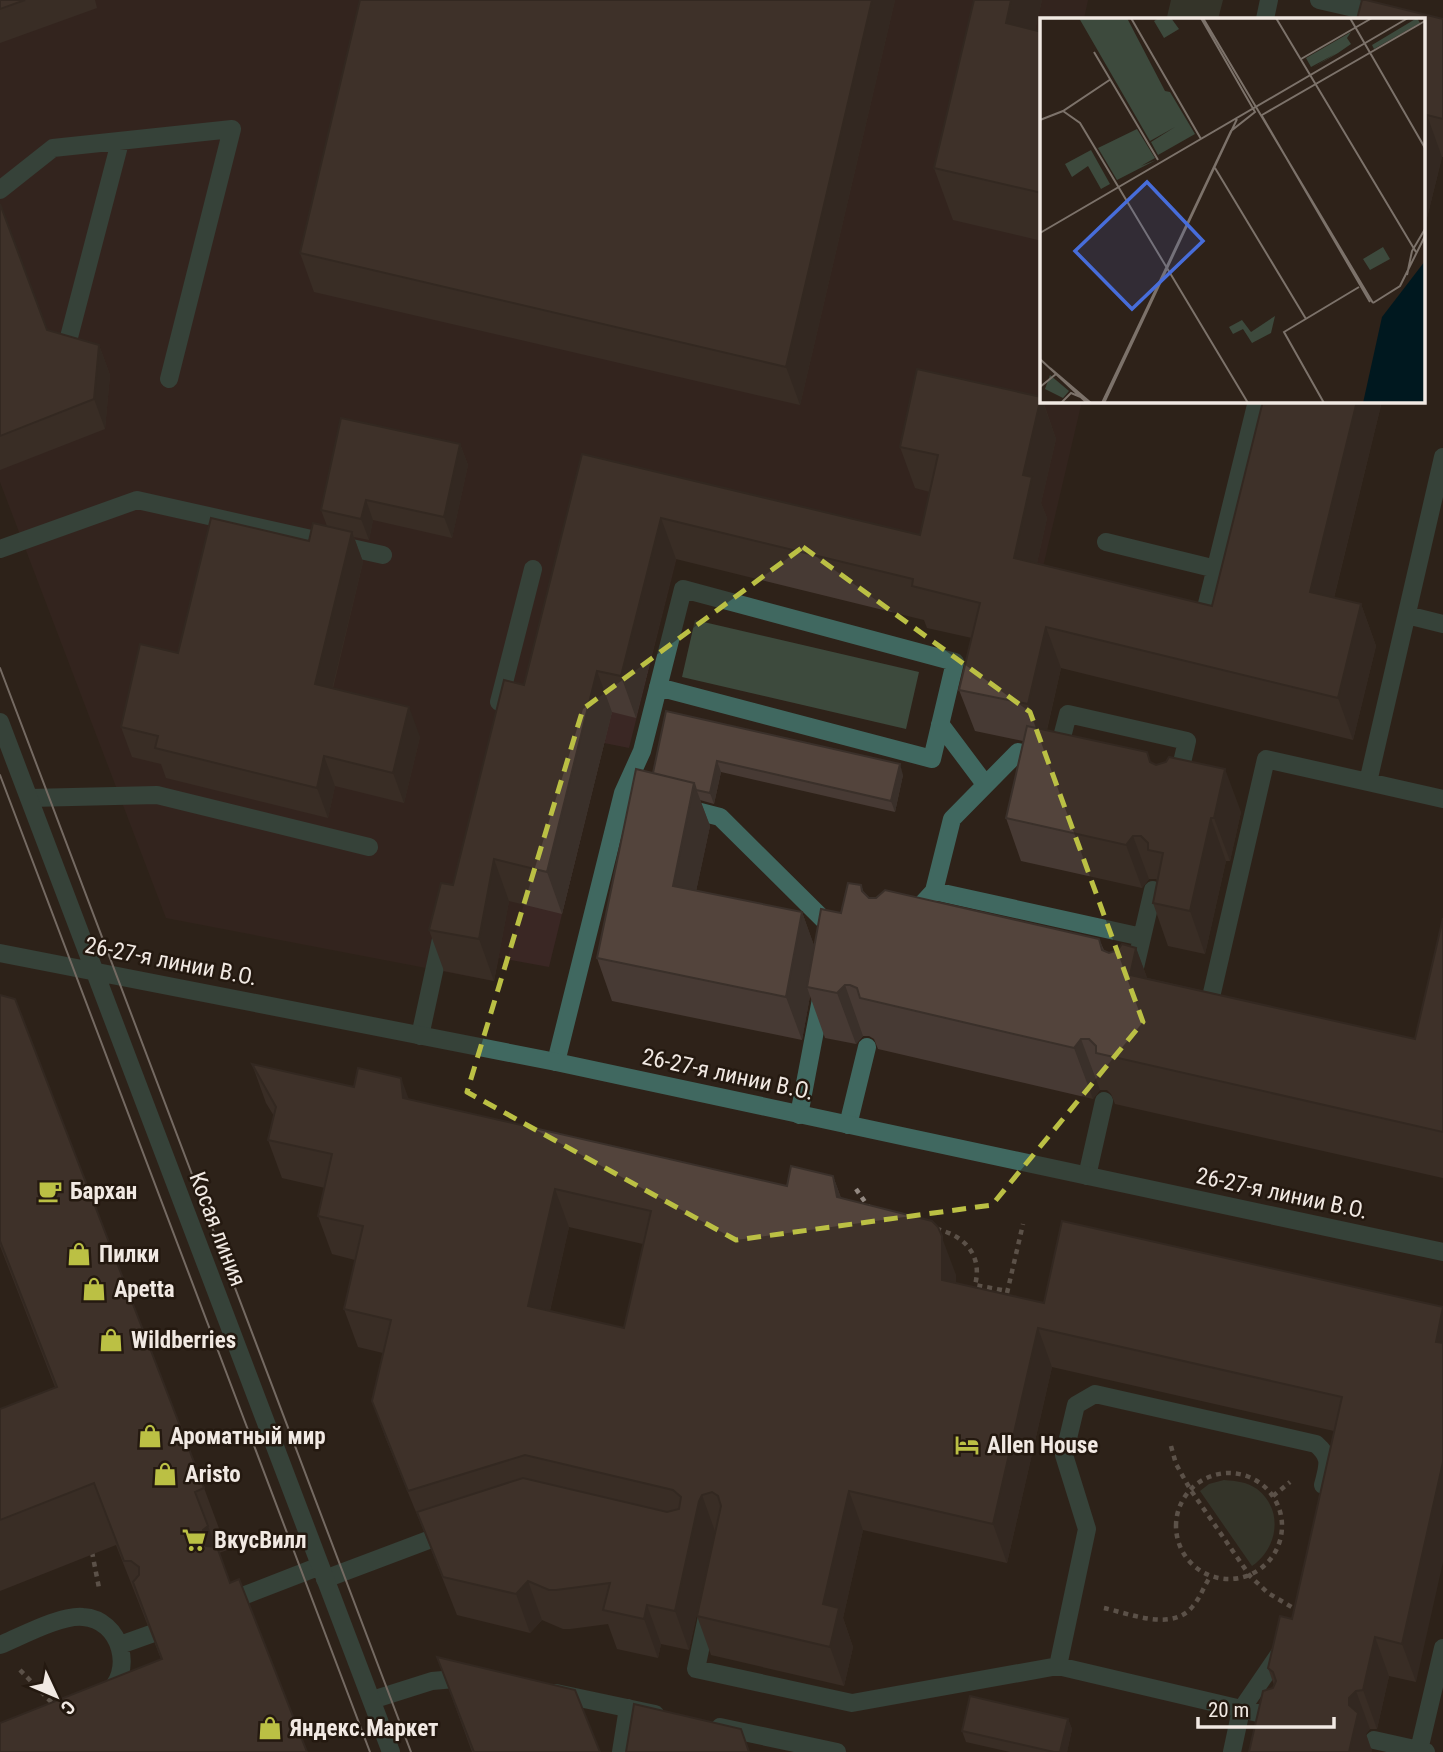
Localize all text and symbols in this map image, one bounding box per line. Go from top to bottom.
inset map [1040,18,1426,402]
street label: 26-27-я линии В.О. [83,932,259,991]
street label: 26-27-я линии В.О. [640,1043,816,1106]
street label: 26-27-я линии В.О. [1194,1162,1370,1225]
street label: Косая линия [183,1168,252,1290]
cafe icon: Бархан [36,1177,64,1205]
place label: Бархан [70,1178,137,1205]
shop icon: Пилки [65,1240,93,1268]
place label: Пилки [99,1241,159,1268]
shop icon: Apetta [80,1275,108,1303]
place label: Apetta [114,1276,175,1303]
shop icon: Wildberries [97,1326,125,1354]
place label: Wildberries [131,1327,236,1354]
shop icon: Ароматный мир [136,1422,164,1450]
place label: Ароматный мир [170,1423,326,1450]
hotel icon: Allen House [953,1431,981,1459]
place label: Allen House [987,1432,1098,1459]
shop icon: Aristo [151,1460,179,1488]
place label: Aristo [185,1461,241,1488]
supermarket icon: ВкусВилл [180,1526,208,1554]
place label: ВкусВилл [214,1527,307,1554]
north arrow [21,1661,91,1731]
scale bar [1198,1686,1334,1730]
text: С [56,1696,80,1719]
text: 20 m [1208,1698,1249,1722]
shop icon: Яндекс.Маркет [256,1714,284,1742]
place label: Яндекс.Маркет [289,1715,439,1742]

